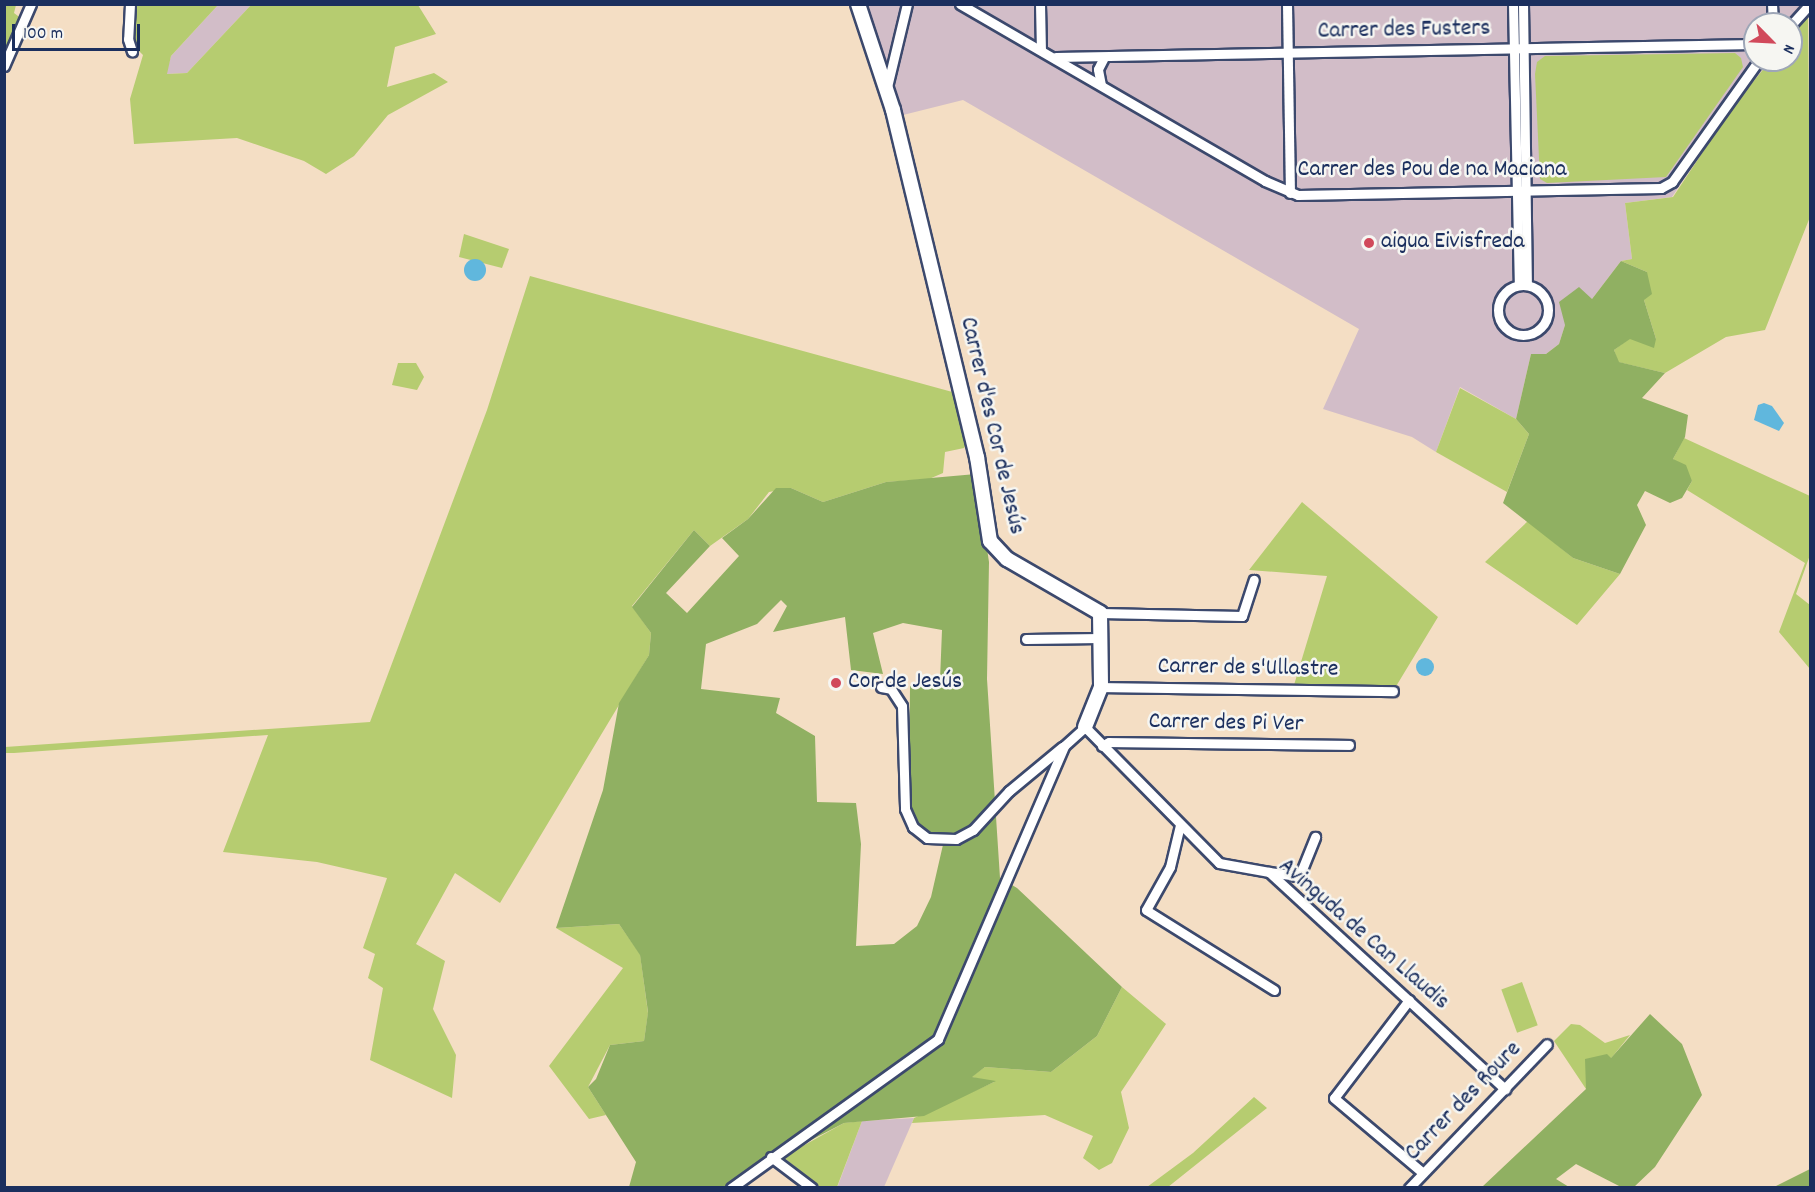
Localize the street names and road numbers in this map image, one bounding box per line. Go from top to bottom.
street label: Carrer des Fusters [1317,15,1491,47]
street label: Carrer des Pou de na Maciana [1298,157,1566,185]
street label: Carrer d'es Cor de Jesús [952,315,1030,537]
street label: Carrer de s'Ullastre [1157,653,1339,685]
street label: Carrer des Pi Ver [1148,708,1304,740]
street label: Avinguda de Can Llaudis [1272,853,1454,1017]
street label: Carrer des Roure [1400,1036,1528,1168]

